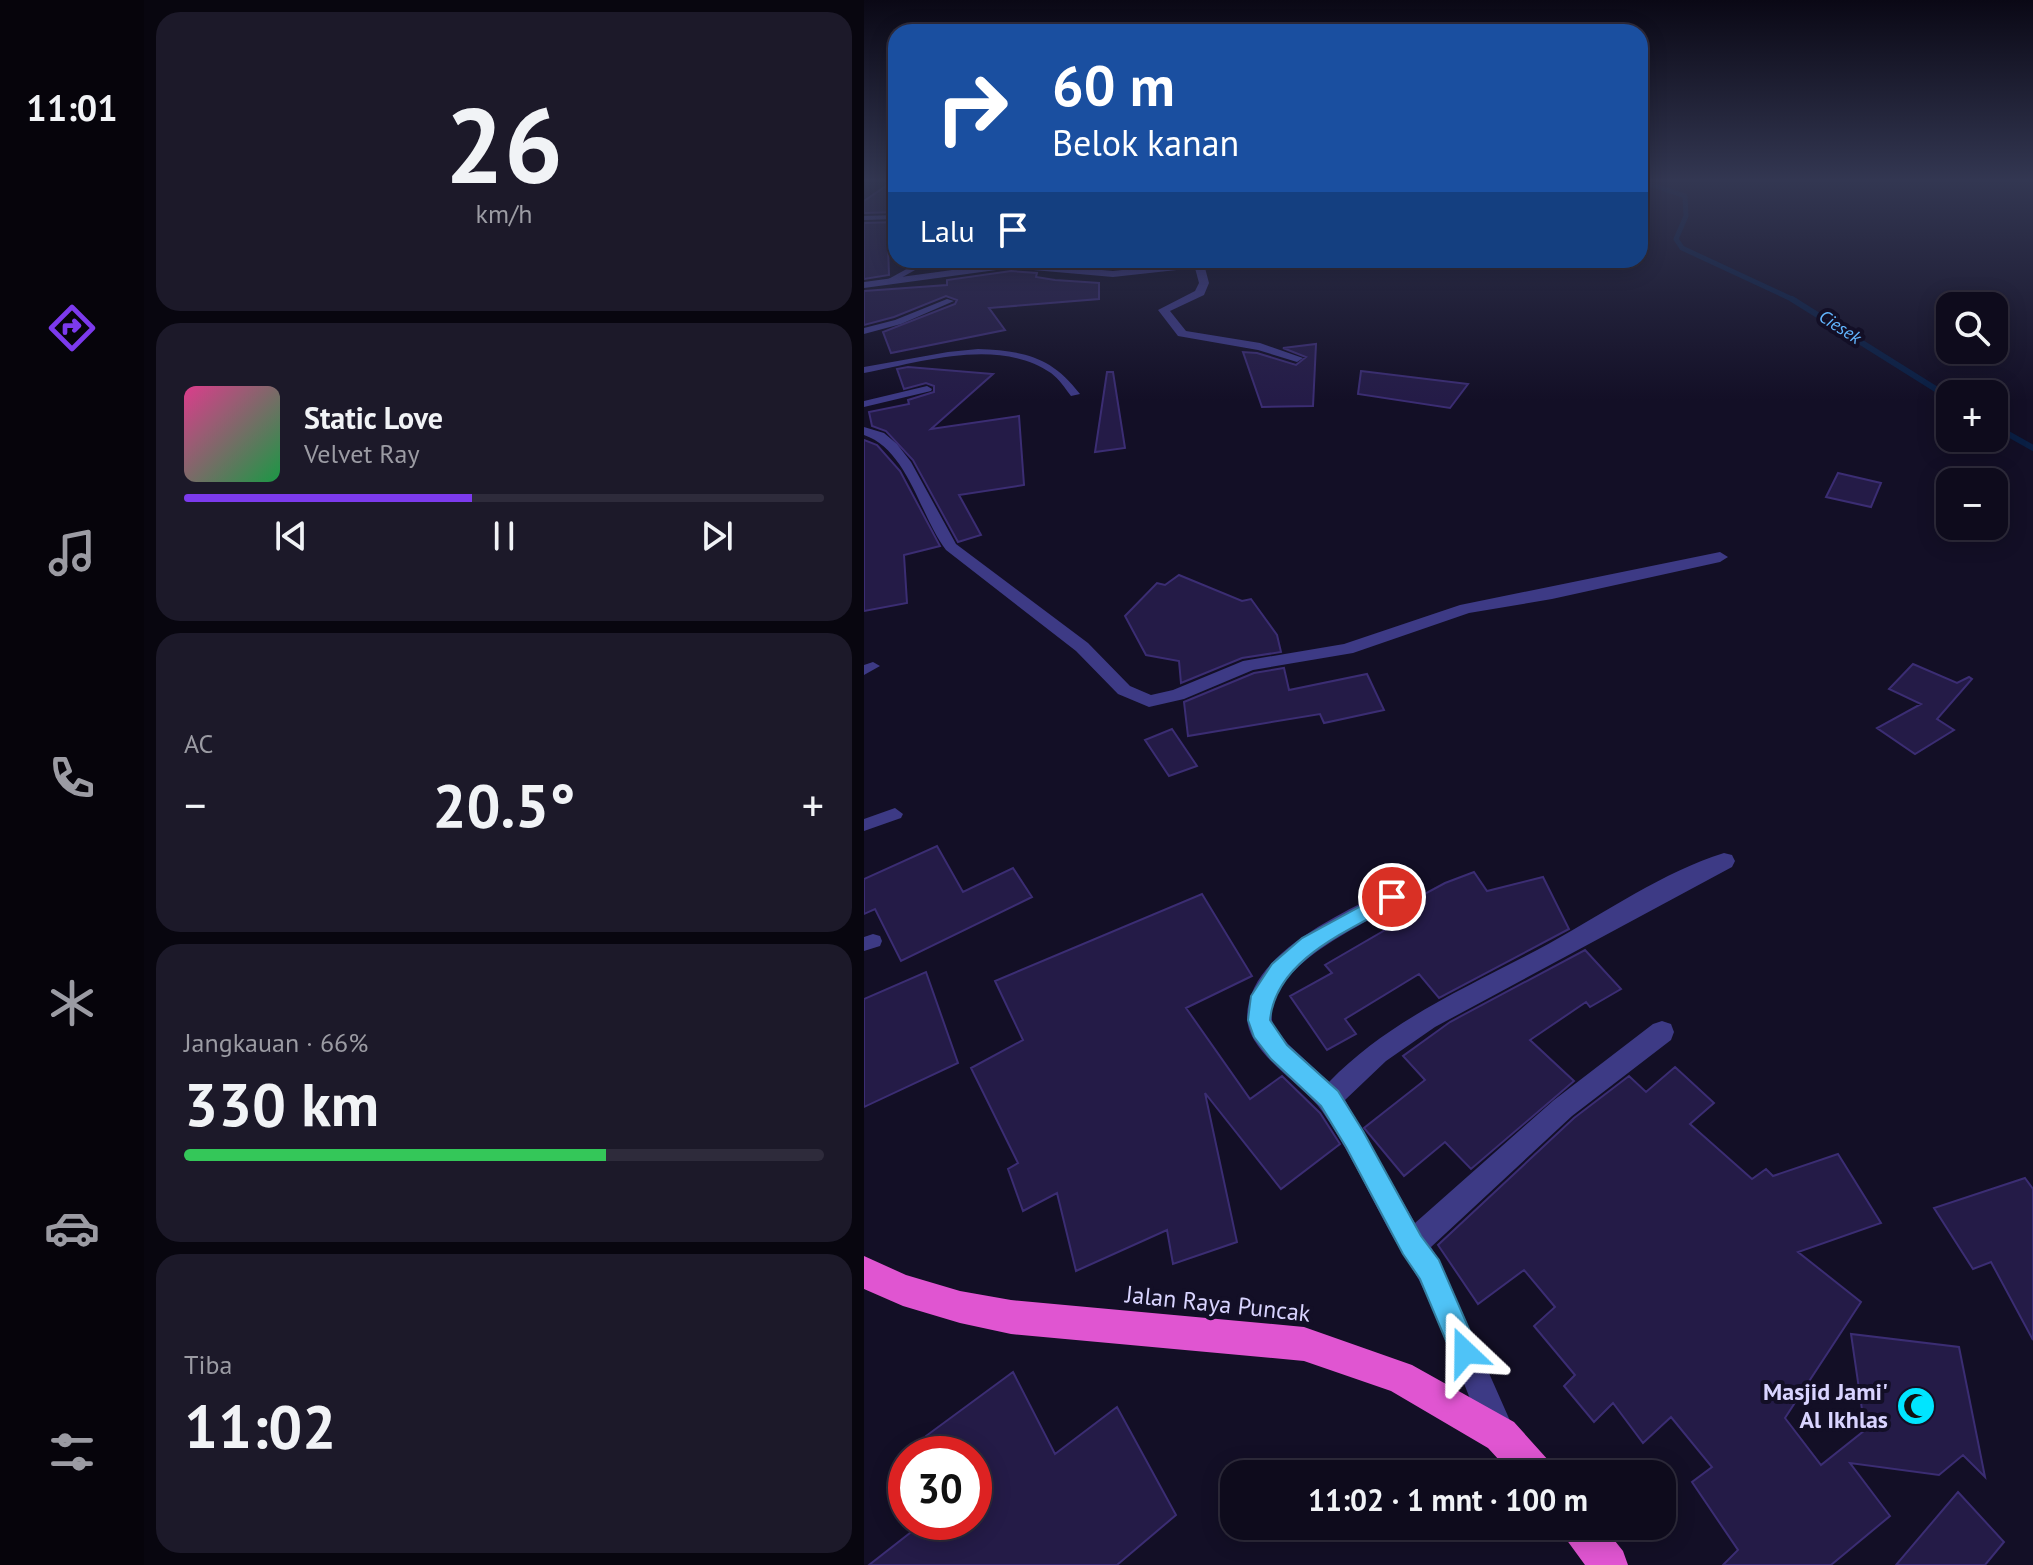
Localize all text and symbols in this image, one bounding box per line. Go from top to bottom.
text: 60 m [1052,49,1175,121]
icon: right [920,56,1024,160]
text: 26 [445,77,563,212]
text: 11:01 [26,84,118,131]
text: Belok kanan [1052,119,1239,166]
text: km/h [476,197,533,230]
icon: arrive [991,208,1035,252]
text: Lalu [920,211,975,250]
map controls [1936,292,2008,540]
button: search [1936,292,2008,364]
icon: directions [44,300,100,356]
water label: Ciesek [1815,304,1867,349]
button: + [1936,380,2008,452]
text: Static Love [304,398,443,437]
text: Velvet Ray [304,437,420,470]
button: − [1936,468,2008,540]
icon: previous [269,514,313,558]
icon: pause [482,514,526,558]
icon: next [695,514,739,558]
icon: music [44,525,100,581]
text: AC [184,727,213,760]
icon: phone [44,750,100,806]
text: 20.5° [432,766,576,844]
text: − [184,776,206,833]
text: + [802,776,824,833]
pin [1358,863,1426,931]
icon: arrive [1370,875,1414,919]
icon: climate [44,975,100,1031]
text: Jangkauan · 66% [184,1026,368,1059]
text: 330 km [184,1065,379,1143]
icon: car [44,1200,100,1256]
street label: Jalan Raya Puncak [1123,1278,1312,1329]
position arrow [1423,1310,1507,1394]
text: Tiba [184,1348,232,1381]
place label: Masjid Jami' Al Ikhlas [1763,1376,1888,1435]
mosque icon: Masjid Jami' Al Ikhlas [1895,1385,1937,1427]
text: 11:02 [184,1387,336,1465]
icon: filters [44,1424,100,1480]
speed limit sign: 30 [888,1436,992,1540]
text: 11:02 · 1 mnt · 100 m [1308,1480,1588,1519]

